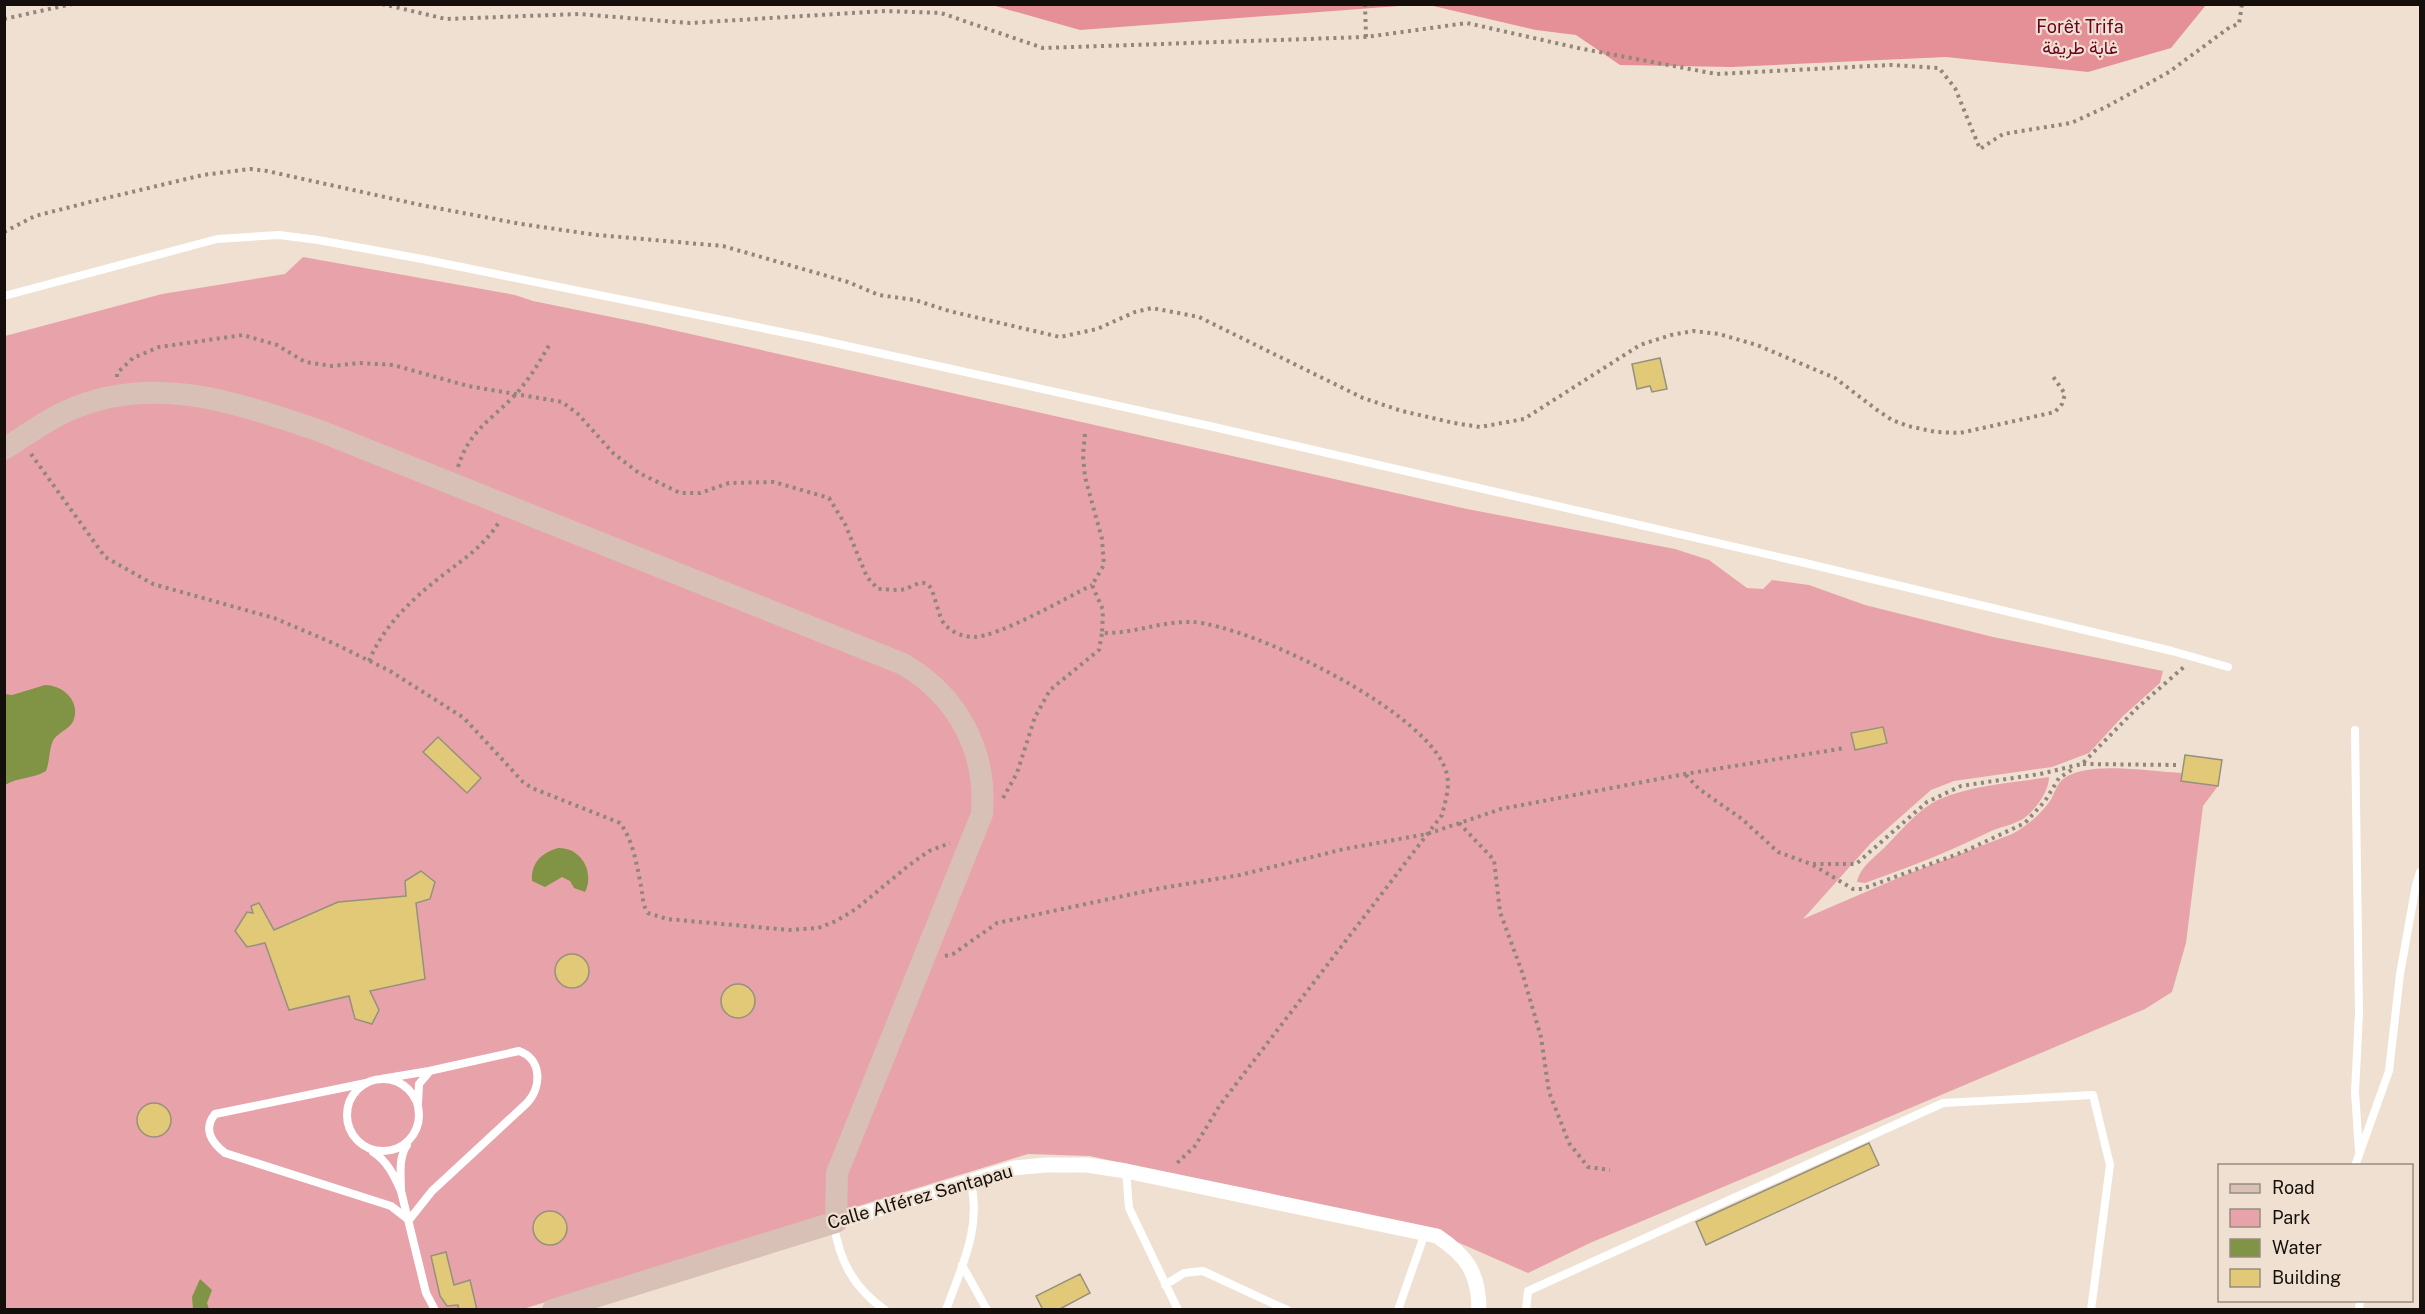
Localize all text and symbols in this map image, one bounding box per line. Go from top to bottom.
park label: Forêt Trifa غابة طريفة [2036,16,2124,59]
street label: Calle Alférez Santapau [825,1160,1015,1233]
legend [2218,1164,2413,1302]
text: Road [2272,1177,2315,1198]
text: Park [2272,1207,2310,1228]
text: Water [2272,1237,2322,1258]
text: Building [2272,1267,2341,1288]

